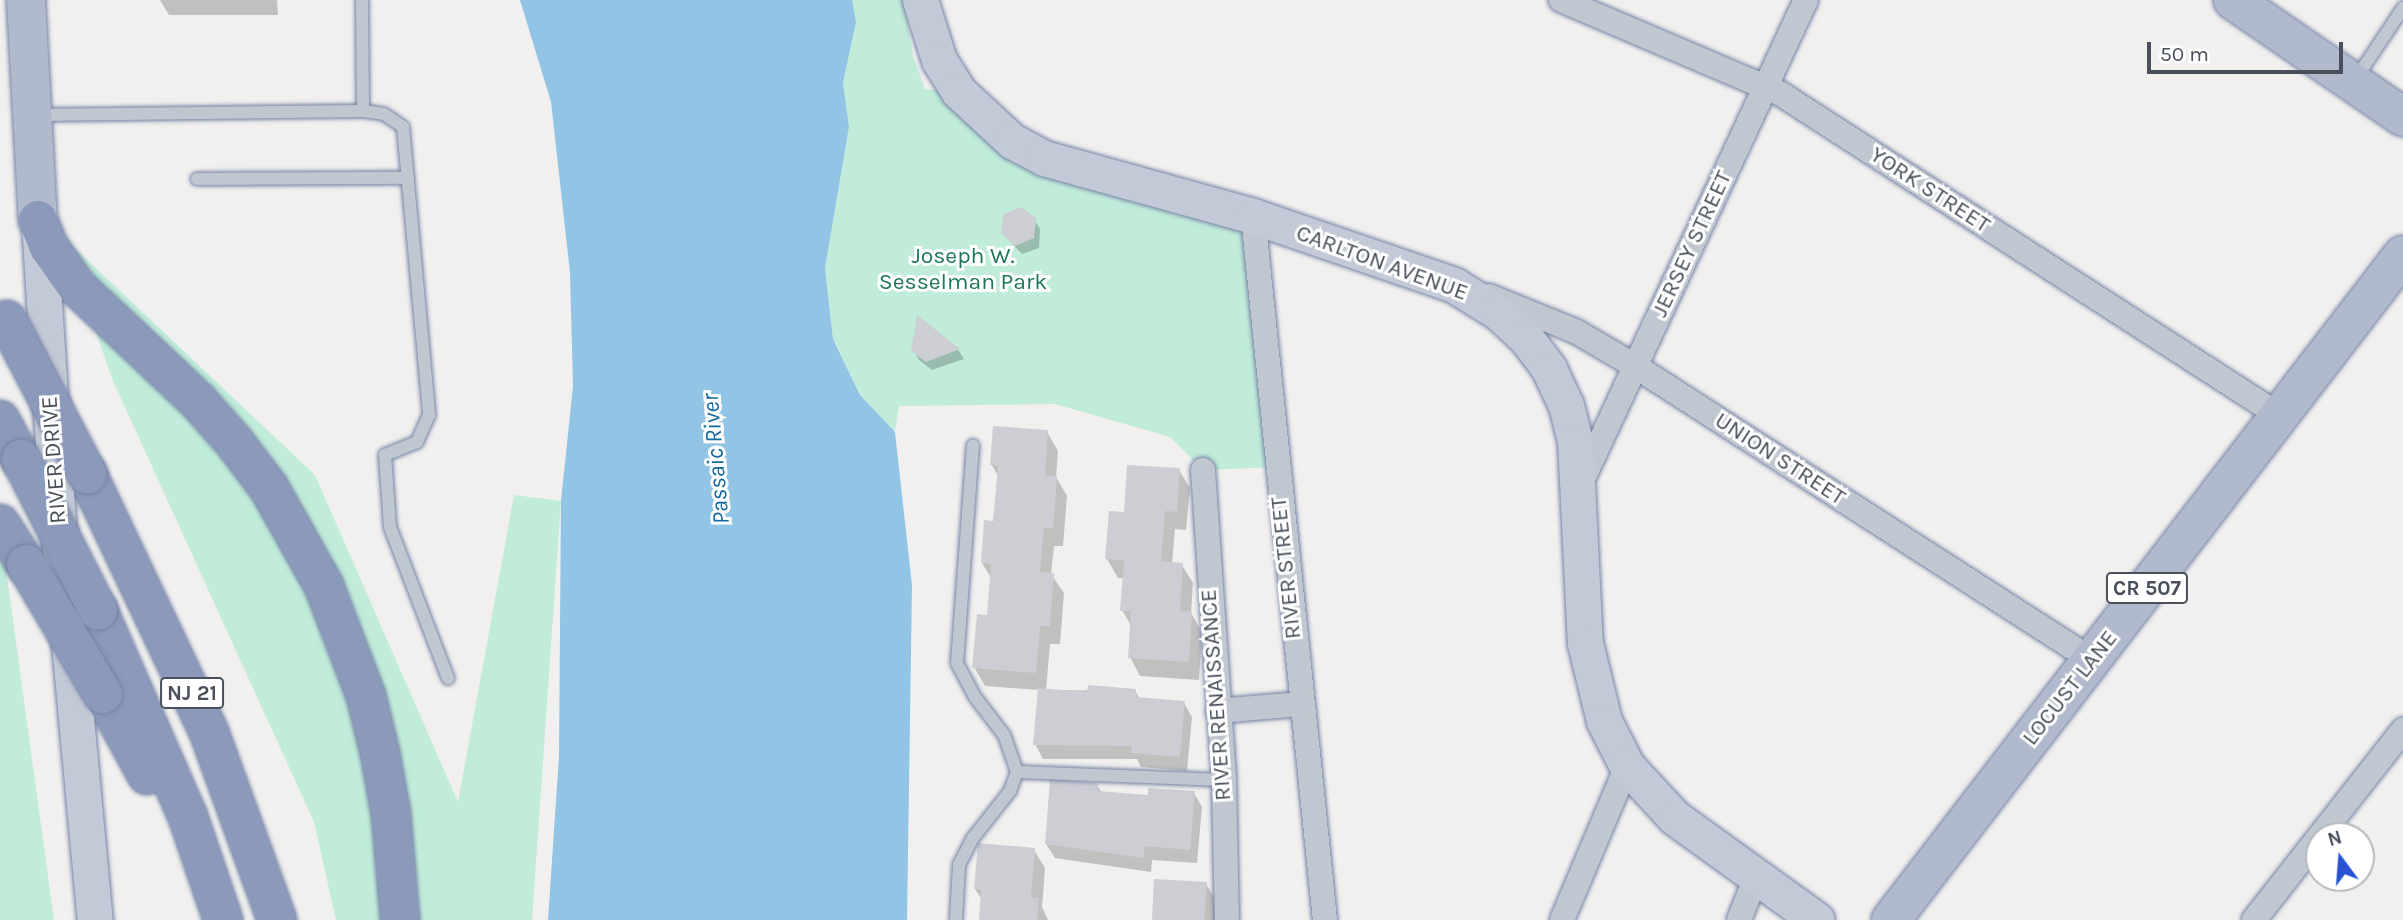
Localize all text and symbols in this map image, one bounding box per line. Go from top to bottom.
scale bar [2151,28,2347,72]
text: 50 m [2160,42,2209,66]
street label: YORK STREET [1865,141,1995,239]
street label: JERSEY STREET [1646,167,1738,321]
street label: CARLTON AVENUE [1292,219,1472,307]
park label: Joseph W. Sesselman Park [879,242,1047,296]
water label: Passaic River [696,392,736,526]
street label: RIVER DRIVE [36,395,72,525]
street label: UNION STREET [1710,407,1850,511]
street label: RIVER STREET [1265,496,1307,640]
road number: CR 507 [2105,570,2189,606]
street label: RIVER RENAISSANCE [1195,588,1237,802]
street label: LOCUST LANE [2017,625,2123,751]
road number: NJ 21 [159,676,225,710]
north arrow [2305,822,2375,892]
text: N [2325,826,2344,851]

